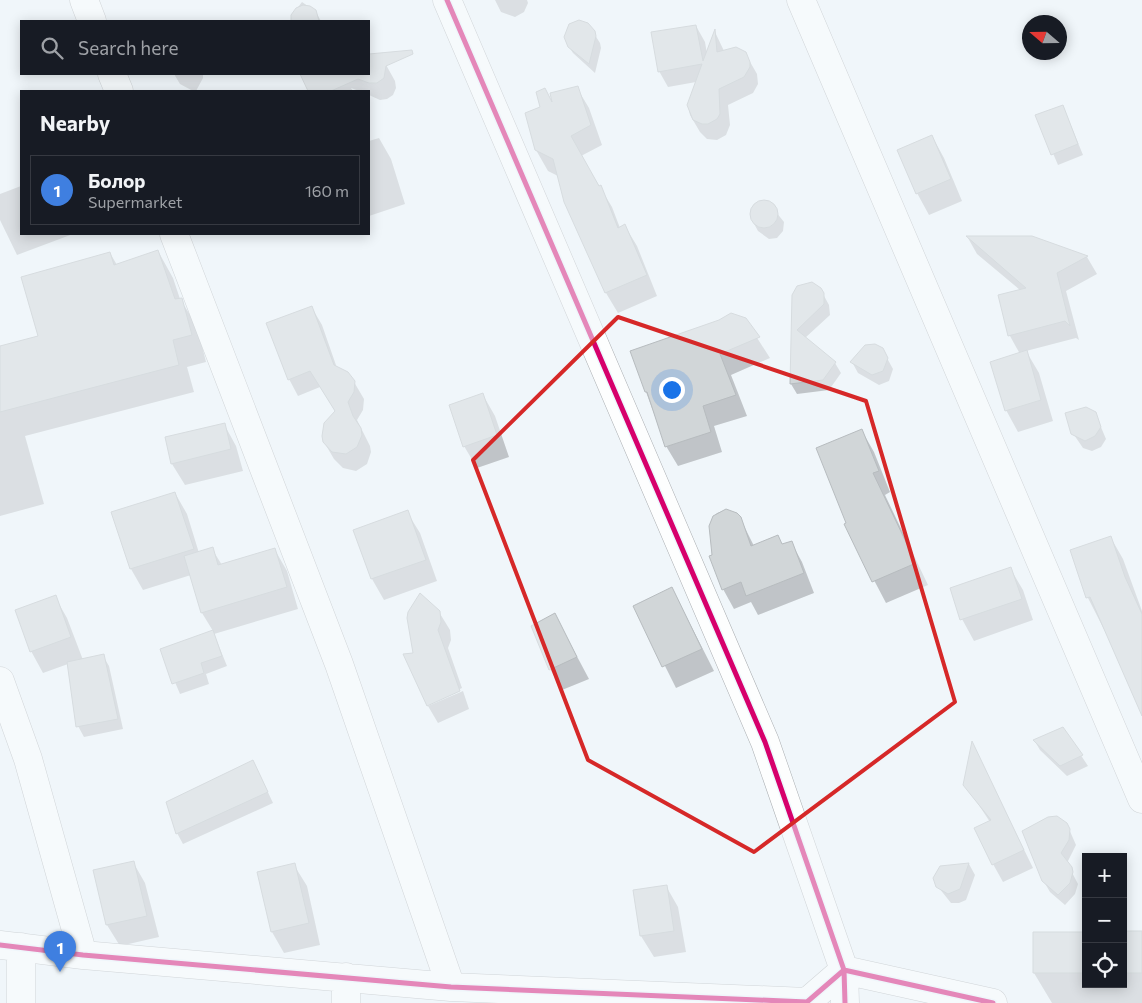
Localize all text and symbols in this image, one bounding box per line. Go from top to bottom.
north arrow [1022,15,1067,60]
search box [20,20,370,75]
icon: search [38,34,66,62]
text: Search here [78,36,178,59]
text: Nearby [40,110,110,135]
text: Болор [88,169,145,192]
text: 1 [53,181,61,200]
text: 160 m [305,181,349,200]
text: Supermarket [88,192,183,211]
your location [659,377,685,403]
map controls [1082,853,1127,988]
button: + [1082,853,1127,898]
button: − [1082,898,1127,943]
pin: 1 [44,931,76,972]
button: locate [1082,943,1127,988]

